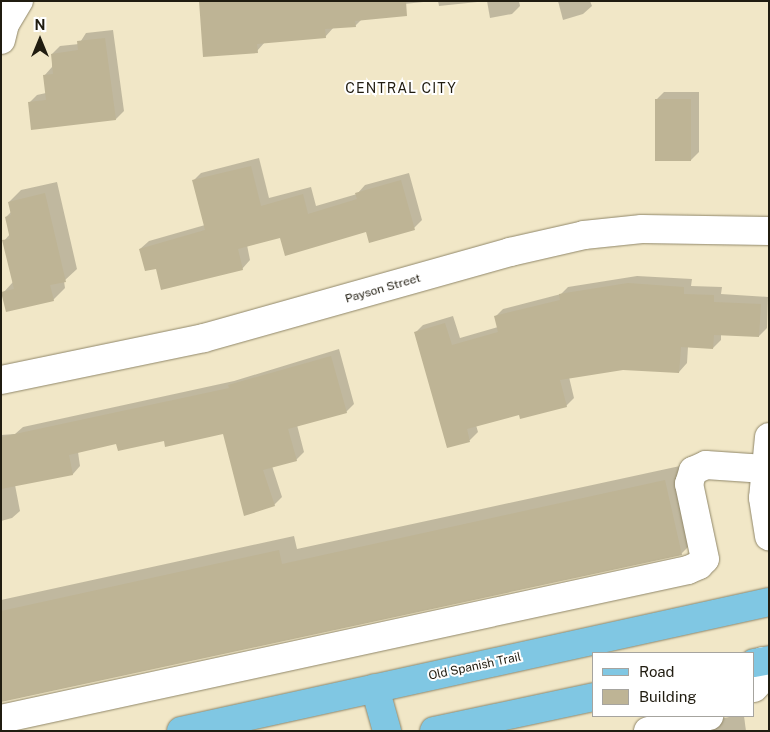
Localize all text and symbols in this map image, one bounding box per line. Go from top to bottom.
north arrow [15,15,65,65]
text: N [35,17,45,33]
district label: CENTRAL CITY [344,80,458,96]
street label: Payson Street [344,271,422,307]
street label: Old Spanish Trail [427,650,523,684]
legend [592,652,755,717]
text: Road [639,663,675,680]
text: Building [639,688,697,705]

